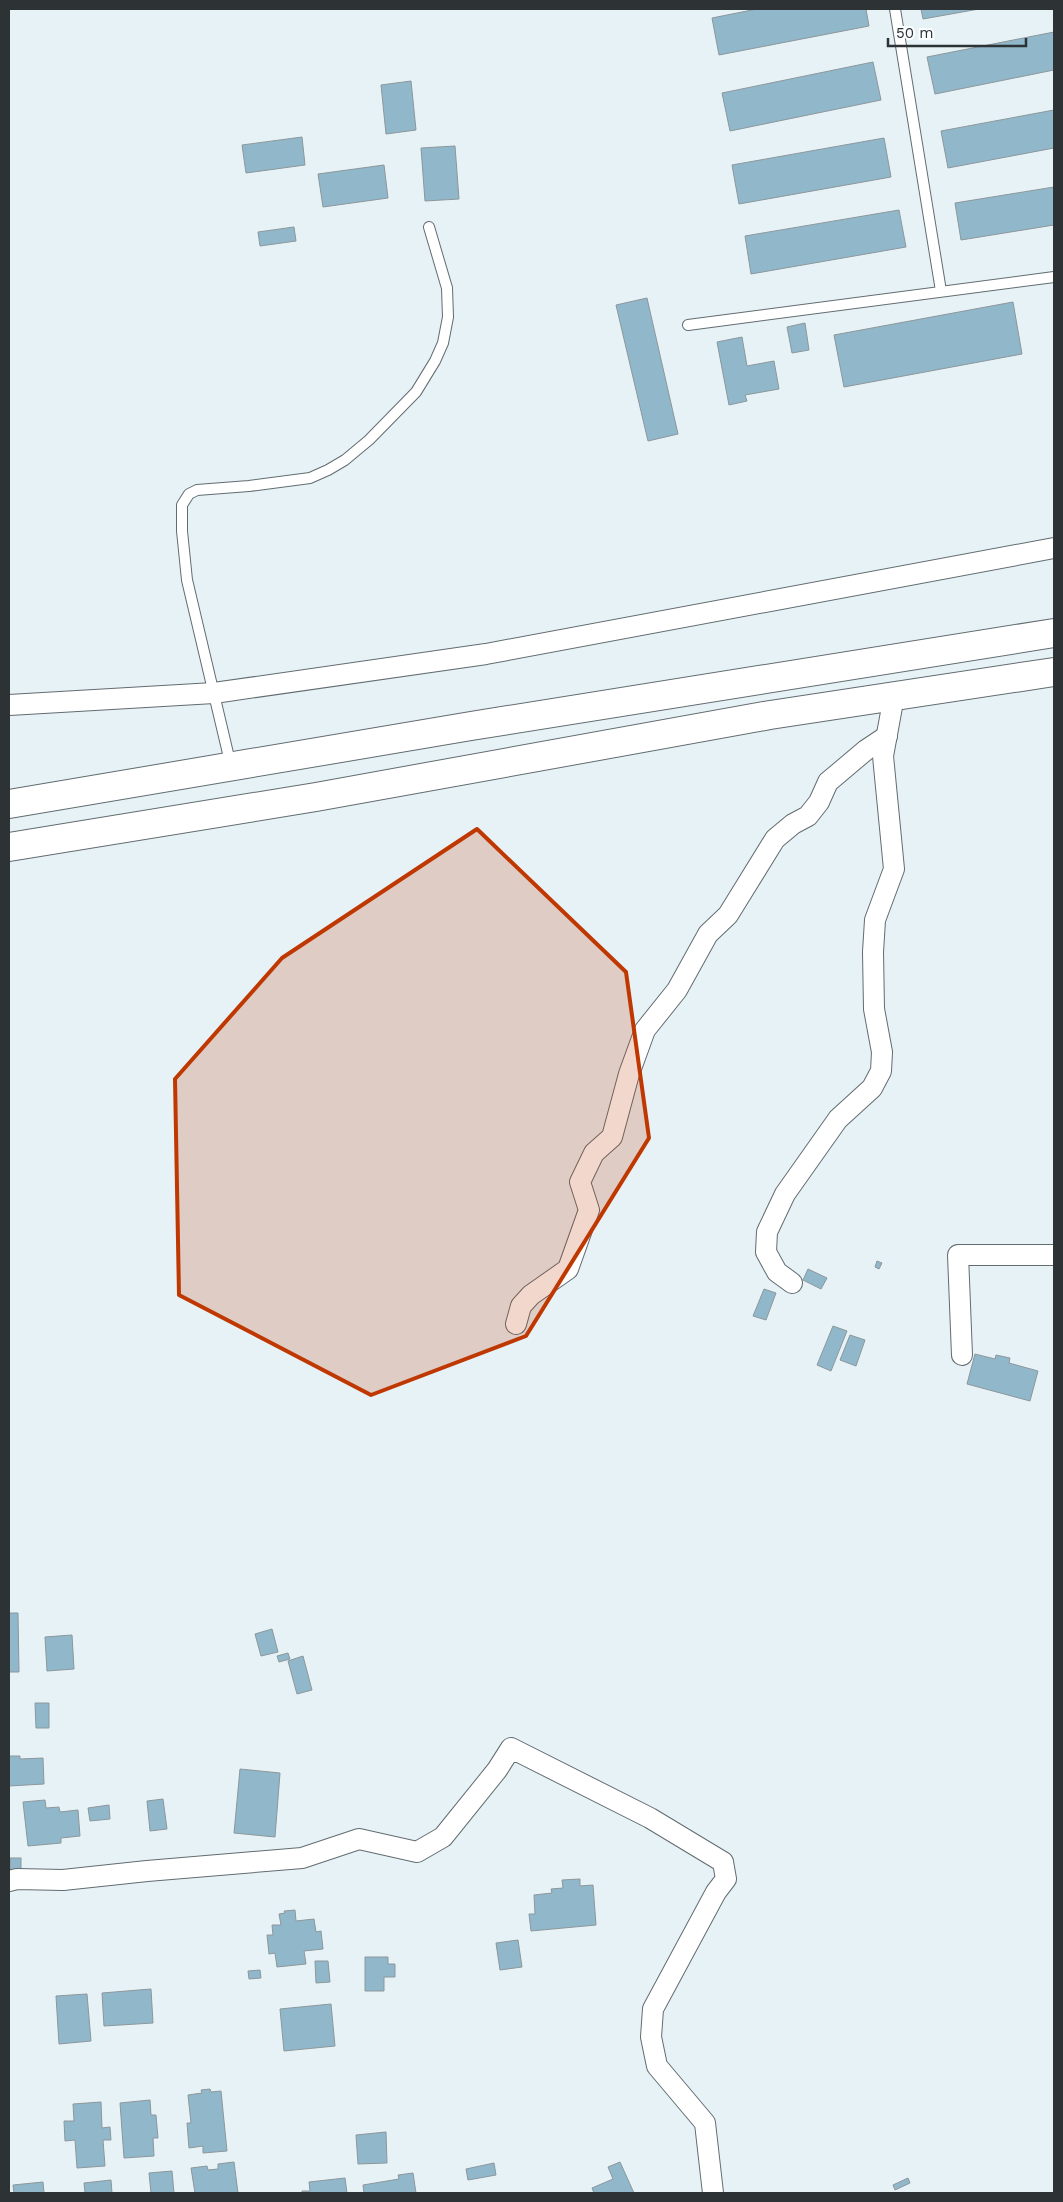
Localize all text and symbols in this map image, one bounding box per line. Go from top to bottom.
scale bar [888,15,1026,47]
text: 50 m [896,24,933,42]

